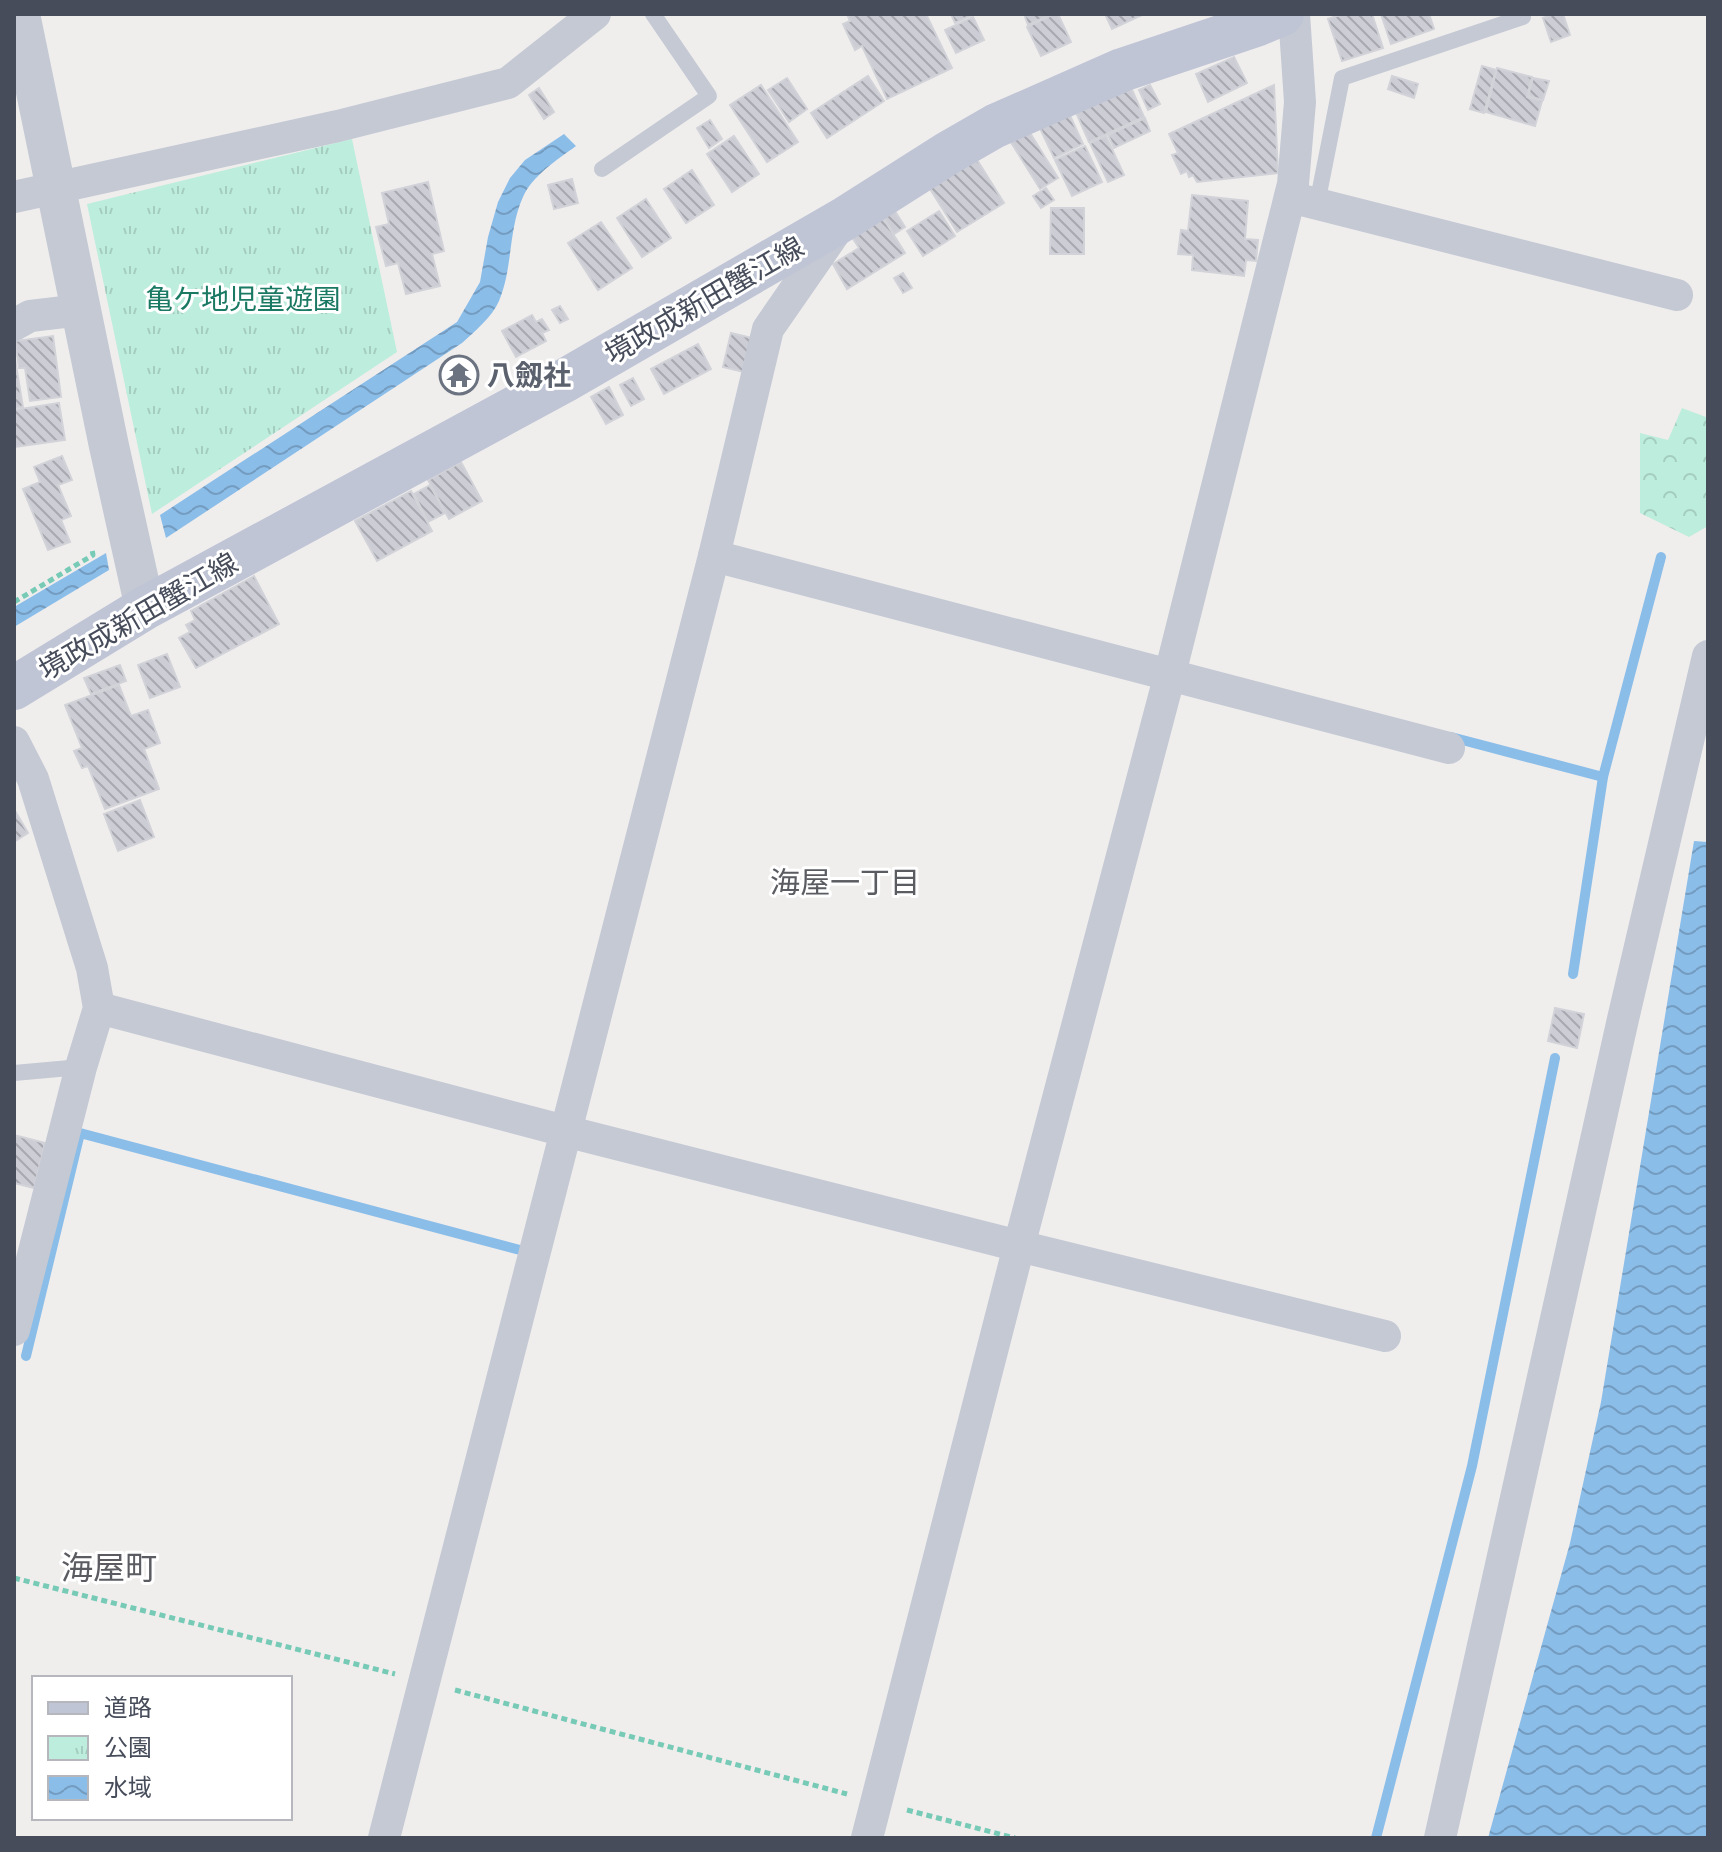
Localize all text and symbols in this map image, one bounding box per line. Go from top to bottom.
street label: 境政成新田蟹江線 [599,231,812,374]
park label: 亀ケ地児童遊園 [145,284,341,320]
temple icon: 八劔社 [438,354,480,396]
place label: 八劔社 [487,360,571,396]
street label: 境政成新田蟹江線 [33,547,246,690]
district label: 海屋一丁目 [770,867,920,904]
district label: 海屋町 [61,1551,157,1591]
legend [32,1676,292,1820]
text: 道路 [104,1695,152,1725]
text: 公園 [104,1735,152,1765]
text: 水域 [104,1775,152,1805]

